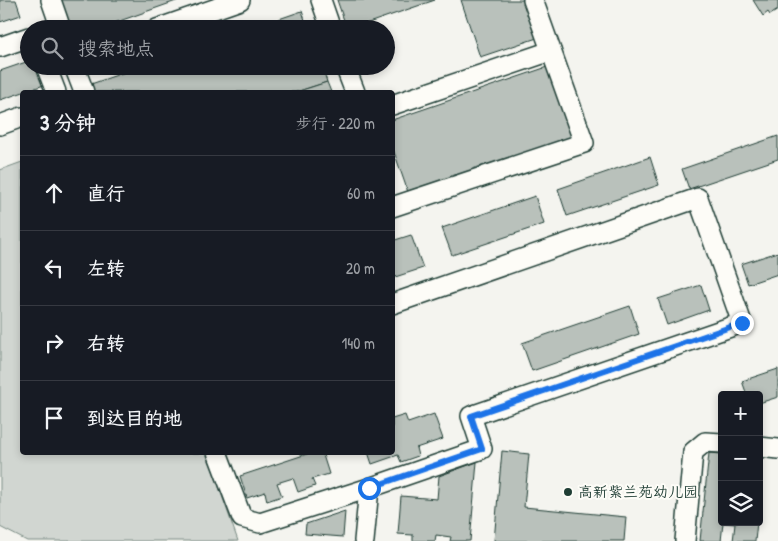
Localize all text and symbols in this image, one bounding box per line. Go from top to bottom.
search box [20,20,395,75]
icon: search [38,34,66,62]
text: 搜索地点 [78,35,154,61]
text: 3 分钟 [40,108,96,137]
text: 步行 · 220 m [296,112,375,134]
icon: ahead [40,179,68,207]
text: 直行 [87,180,125,206]
text: 60 m [347,182,375,204]
icon: left [40,254,68,282]
text: 左转 [87,255,125,281]
text: 20 m [346,257,375,279]
route end [731,312,754,335]
icon: right [40,329,68,357]
text: 右转 [87,330,125,356]
text: 140 m [341,332,375,354]
map controls [718,391,763,526]
button: + [718,391,763,436]
icon: arrive [40,404,68,432]
text: 到达目的地 [87,405,182,431]
button: − [718,436,763,481]
route start [358,477,381,500]
place label: 高新紫兰苑幼儿园 [578,481,698,502]
button: layers [718,481,763,526]
marker: 高新紫兰苑幼儿园 [562,486,574,498]

